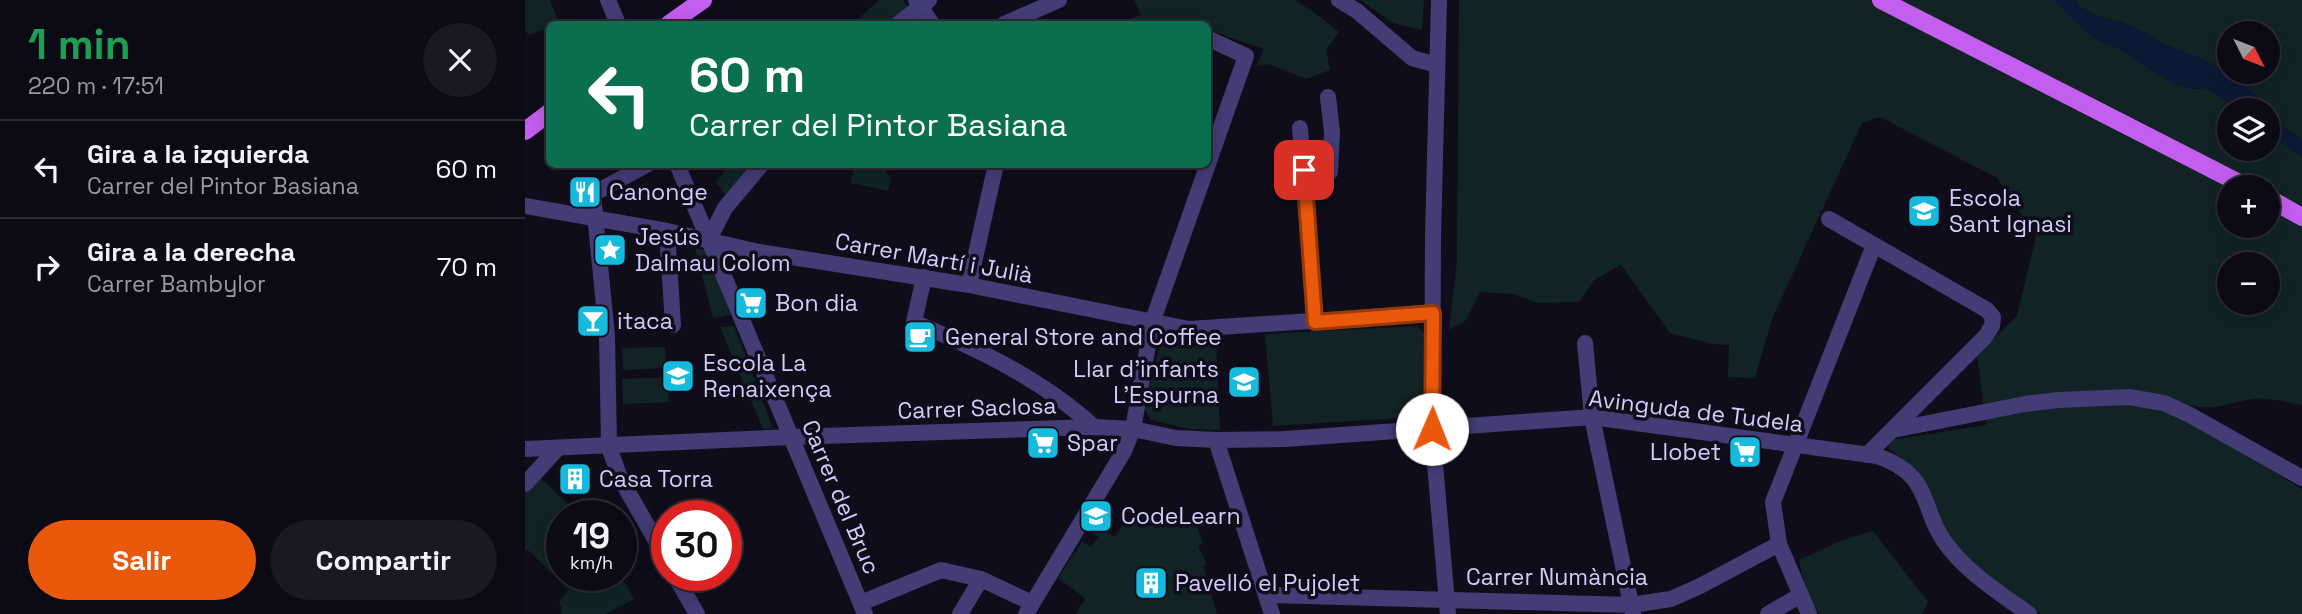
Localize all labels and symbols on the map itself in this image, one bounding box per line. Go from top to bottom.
north arrow [2217,21,2280,84]
pin [1274,140,1334,200]
restaurant icon: Canonge [566,173,604,211]
place label: Canonge [609,177,708,207]
place label: Escola Sant Ignasi [1949,183,2072,239]
school or university icon: Escola Sant Ignasi [1905,192,1943,230]
place label: Jesús Dalmau Colom [635,222,790,278]
street label: Carrer Martí i Julià [833,226,1035,290]
place icon: Jesús Dalmau Colom [591,231,629,269]
supermarket icon: Bon dia [732,284,770,322]
place label: Bon dia [775,288,858,318]
bar icon: itaca [574,302,612,340]
place label: itaca [617,306,673,336]
cafe icon: General Store and Coffee [901,318,939,356]
place label: General Store and Coffee [945,322,1222,352]
place label: Escola La Renaixença [703,348,832,404]
place label: Llar d'infants L'Espurna [1073,354,1219,410]
school or university icon: Escola La Renaixença [659,357,697,395]
school or university icon: Llar d'infants L'Espurna [1225,363,1263,401]
street label: Avinguda de Tudela [1587,383,1805,439]
street label: Carrer Saclosa [897,390,1057,426]
position arrow [1395,392,1469,466]
street label: Carrer del Bruc [795,415,887,579]
supermarket icon: Spar [1024,424,1062,462]
place label: Spar [1067,428,1118,458]
supermarket icon: Llobet [1726,433,1764,471]
place label: Llobet [1650,437,1721,467]
building icon: Casa Torra [556,460,594,498]
place label: Casa Torra [599,464,713,494]
school or university icon: CodeLearn [1077,497,1115,535]
speed limit sign: 30 [651,500,742,591]
place label: CodeLearn [1121,501,1241,531]
street label: Carrer Numància [1466,562,1648,592]
building icon: Pavelló el Pujolet [1132,564,1170,602]
place label: Pavelló el Pujolet [1175,568,1360,598]

